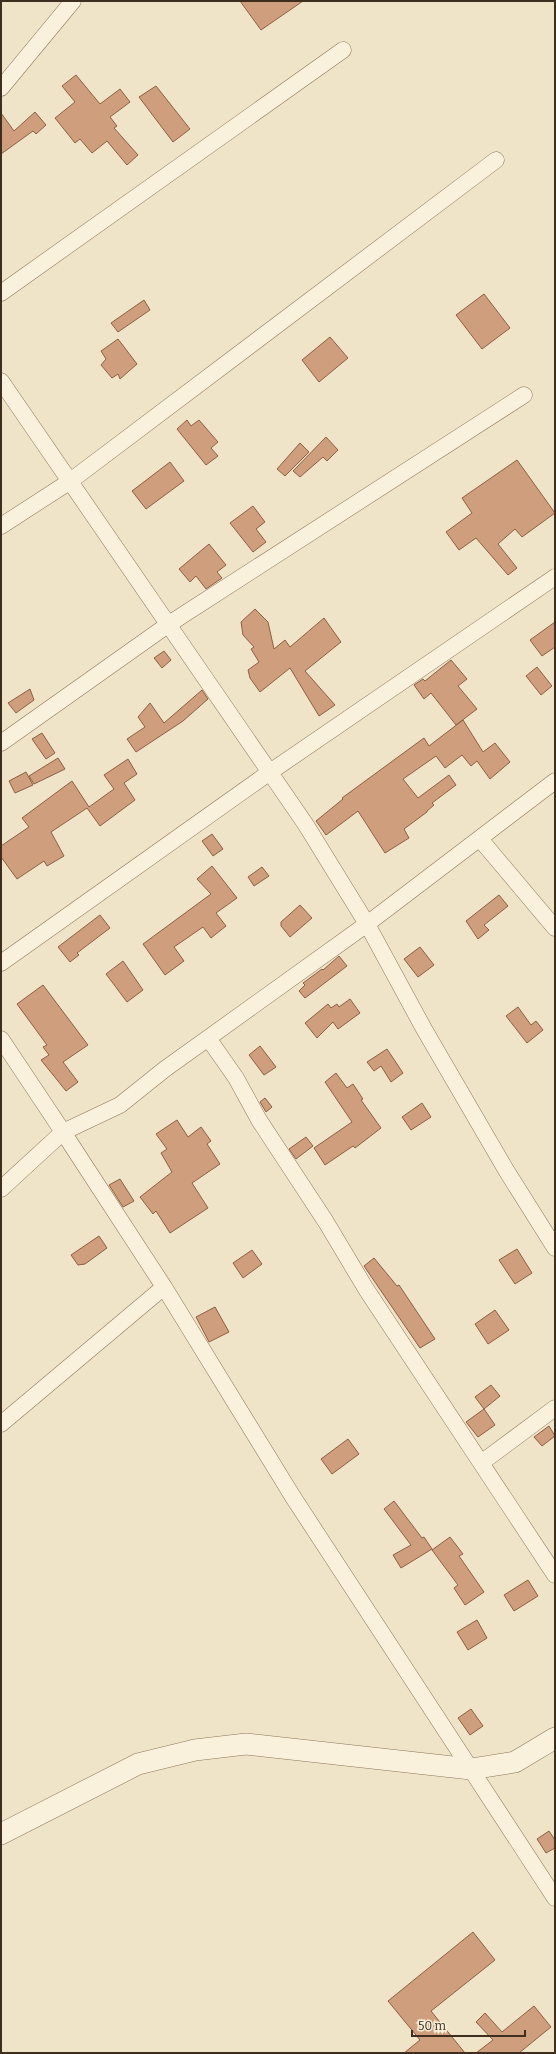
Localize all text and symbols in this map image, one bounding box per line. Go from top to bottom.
scale bar [412,2012,525,2038]
text: 50 m [418,2019,447,2033]

